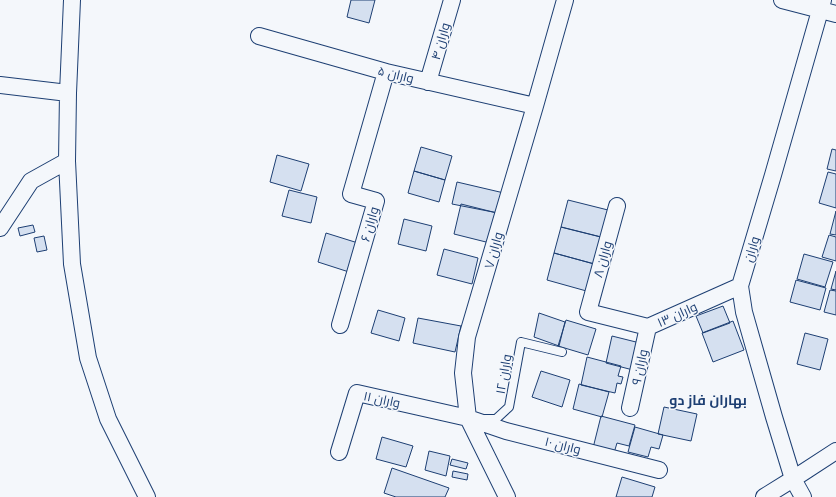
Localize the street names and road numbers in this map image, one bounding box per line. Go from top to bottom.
street label: واران ۴ [427,21,453,61]
street label: واران ۵ [376,62,416,86]
street label: واران ۶ [356,205,382,243]
street label: واران ۷ [480,230,506,270]
street label: واران [740,234,762,264]
street label: واران ۸ [589,239,615,279]
street label: واران ۱۳ [654,298,700,330]
street label: واران ۹ [627,348,651,386]
street label: واران ۱۲ [492,353,514,395]
street label: واران ۱۱ [362,387,402,411]
street label: واران ۱۰ [543,433,583,457]

